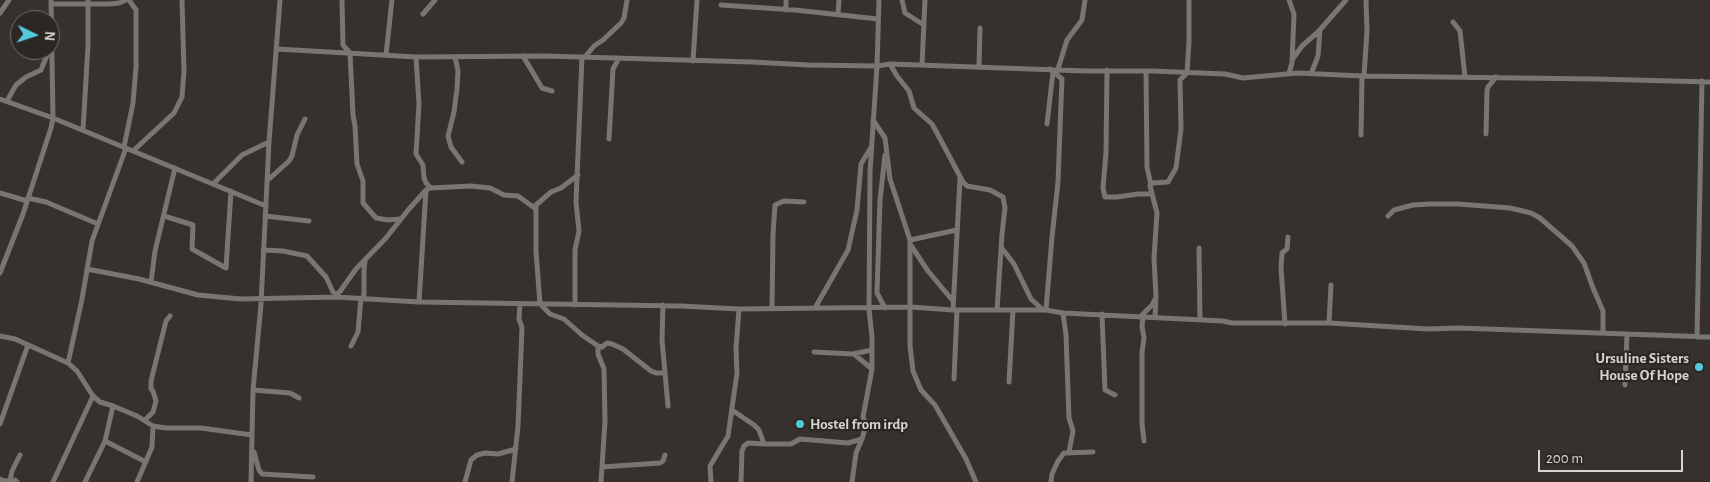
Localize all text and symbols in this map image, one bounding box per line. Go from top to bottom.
north arrow [10,10,60,60]
text: N [42,31,56,41]
place label: Ursuline Sisters House Of Hope [1596,349,1689,384]
marker: Ursuline Sisters House Of Hope [1693,361,1705,373]
place label: Hostel from irdp [810,415,908,433]
marker: Hostel from irdp [794,418,806,430]
scale bar [1540,440,1685,472]
text: 200 m [1546,451,1583,466]

